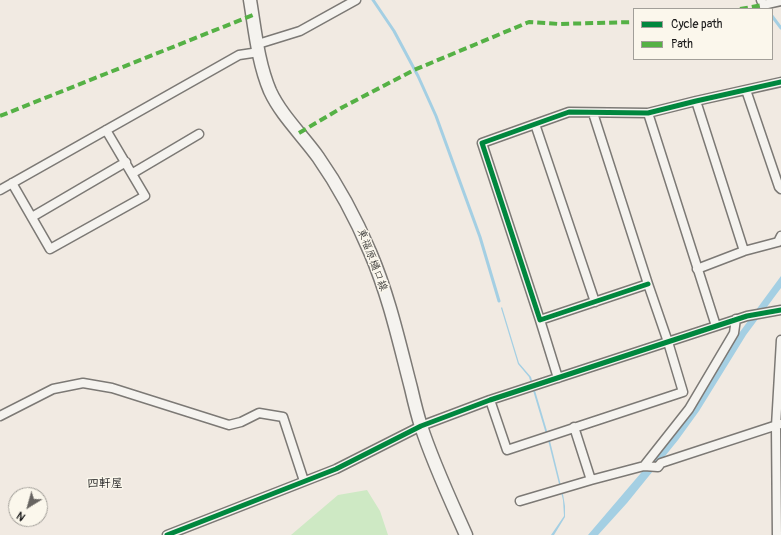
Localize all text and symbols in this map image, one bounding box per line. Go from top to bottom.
legend [633,8,773,60]
text: Cycle path [671,17,722,32]
text: Path [671,37,693,52]
street label: 東福原樋口線 [354,227,390,293]
district label: 四軒屋 [87,477,123,491]
north arrow [8,487,48,527]
text: N [14,509,28,524]

